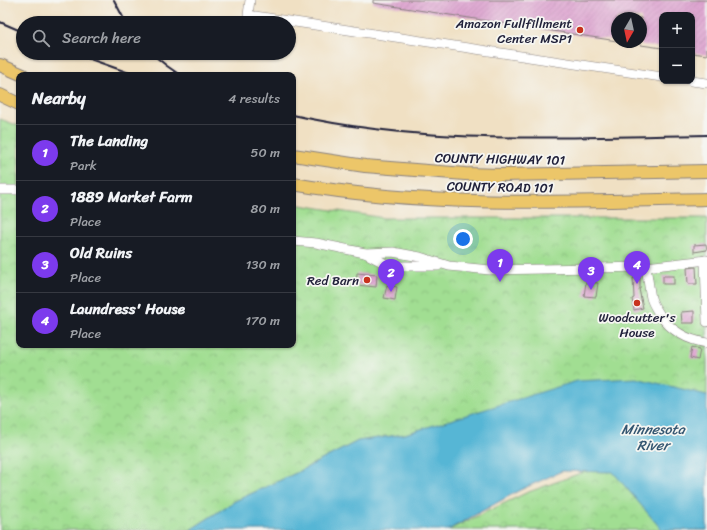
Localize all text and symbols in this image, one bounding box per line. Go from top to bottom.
place label: Amazon Fullfillment Center MSP1 [455,12,572,50]
north arrow [611,12,647,48]
map controls [659,12,695,84]
button: + [659,12,695,48]
search box [16,16,296,60]
text: Search here [62,25,141,51]
marker: Amazon Fullfillment Center MSP1 [575,25,585,35]
icon: search [30,27,52,49]
button: − [659,48,695,84]
text: Nearby [32,83,86,113]
text: 4 results [228,87,280,110]
text: The Landing [70,128,148,154]
text: 1 [42,141,48,164]
text: 50 m [250,141,280,164]
street label: COUNTY HIGHWAY 101 [435,146,566,172]
text: Park [70,154,97,177]
street label: COUNTY ROAD 101 [447,175,554,199]
text: 1889 Market Farm [70,184,193,210]
text: 2 [41,197,49,220]
text: 80 m [251,197,280,220]
text: Place [70,210,101,233]
your location [453,229,473,249]
text: Old Ruins [70,240,132,266]
pin: 1 [487,249,513,282]
pin: 4 [624,251,650,284]
text: 3 [41,253,49,276]
text: 130 m [246,253,280,276]
pin: 3 [578,257,604,290]
pin: 2 [378,259,404,292]
text: Place [70,266,101,289]
place label: Red Barn [307,269,359,292]
marker: Red Barn [362,275,372,285]
text: Laundress' House [70,296,185,322]
marker: Woodcutter's House [632,298,642,308]
place label: Woodcutter's House [598,306,677,344]
text: 4 [41,309,49,332]
text: 170 m [245,309,280,332]
text: Place [70,322,101,345]
water label: Minnesota River [621,417,686,458]

